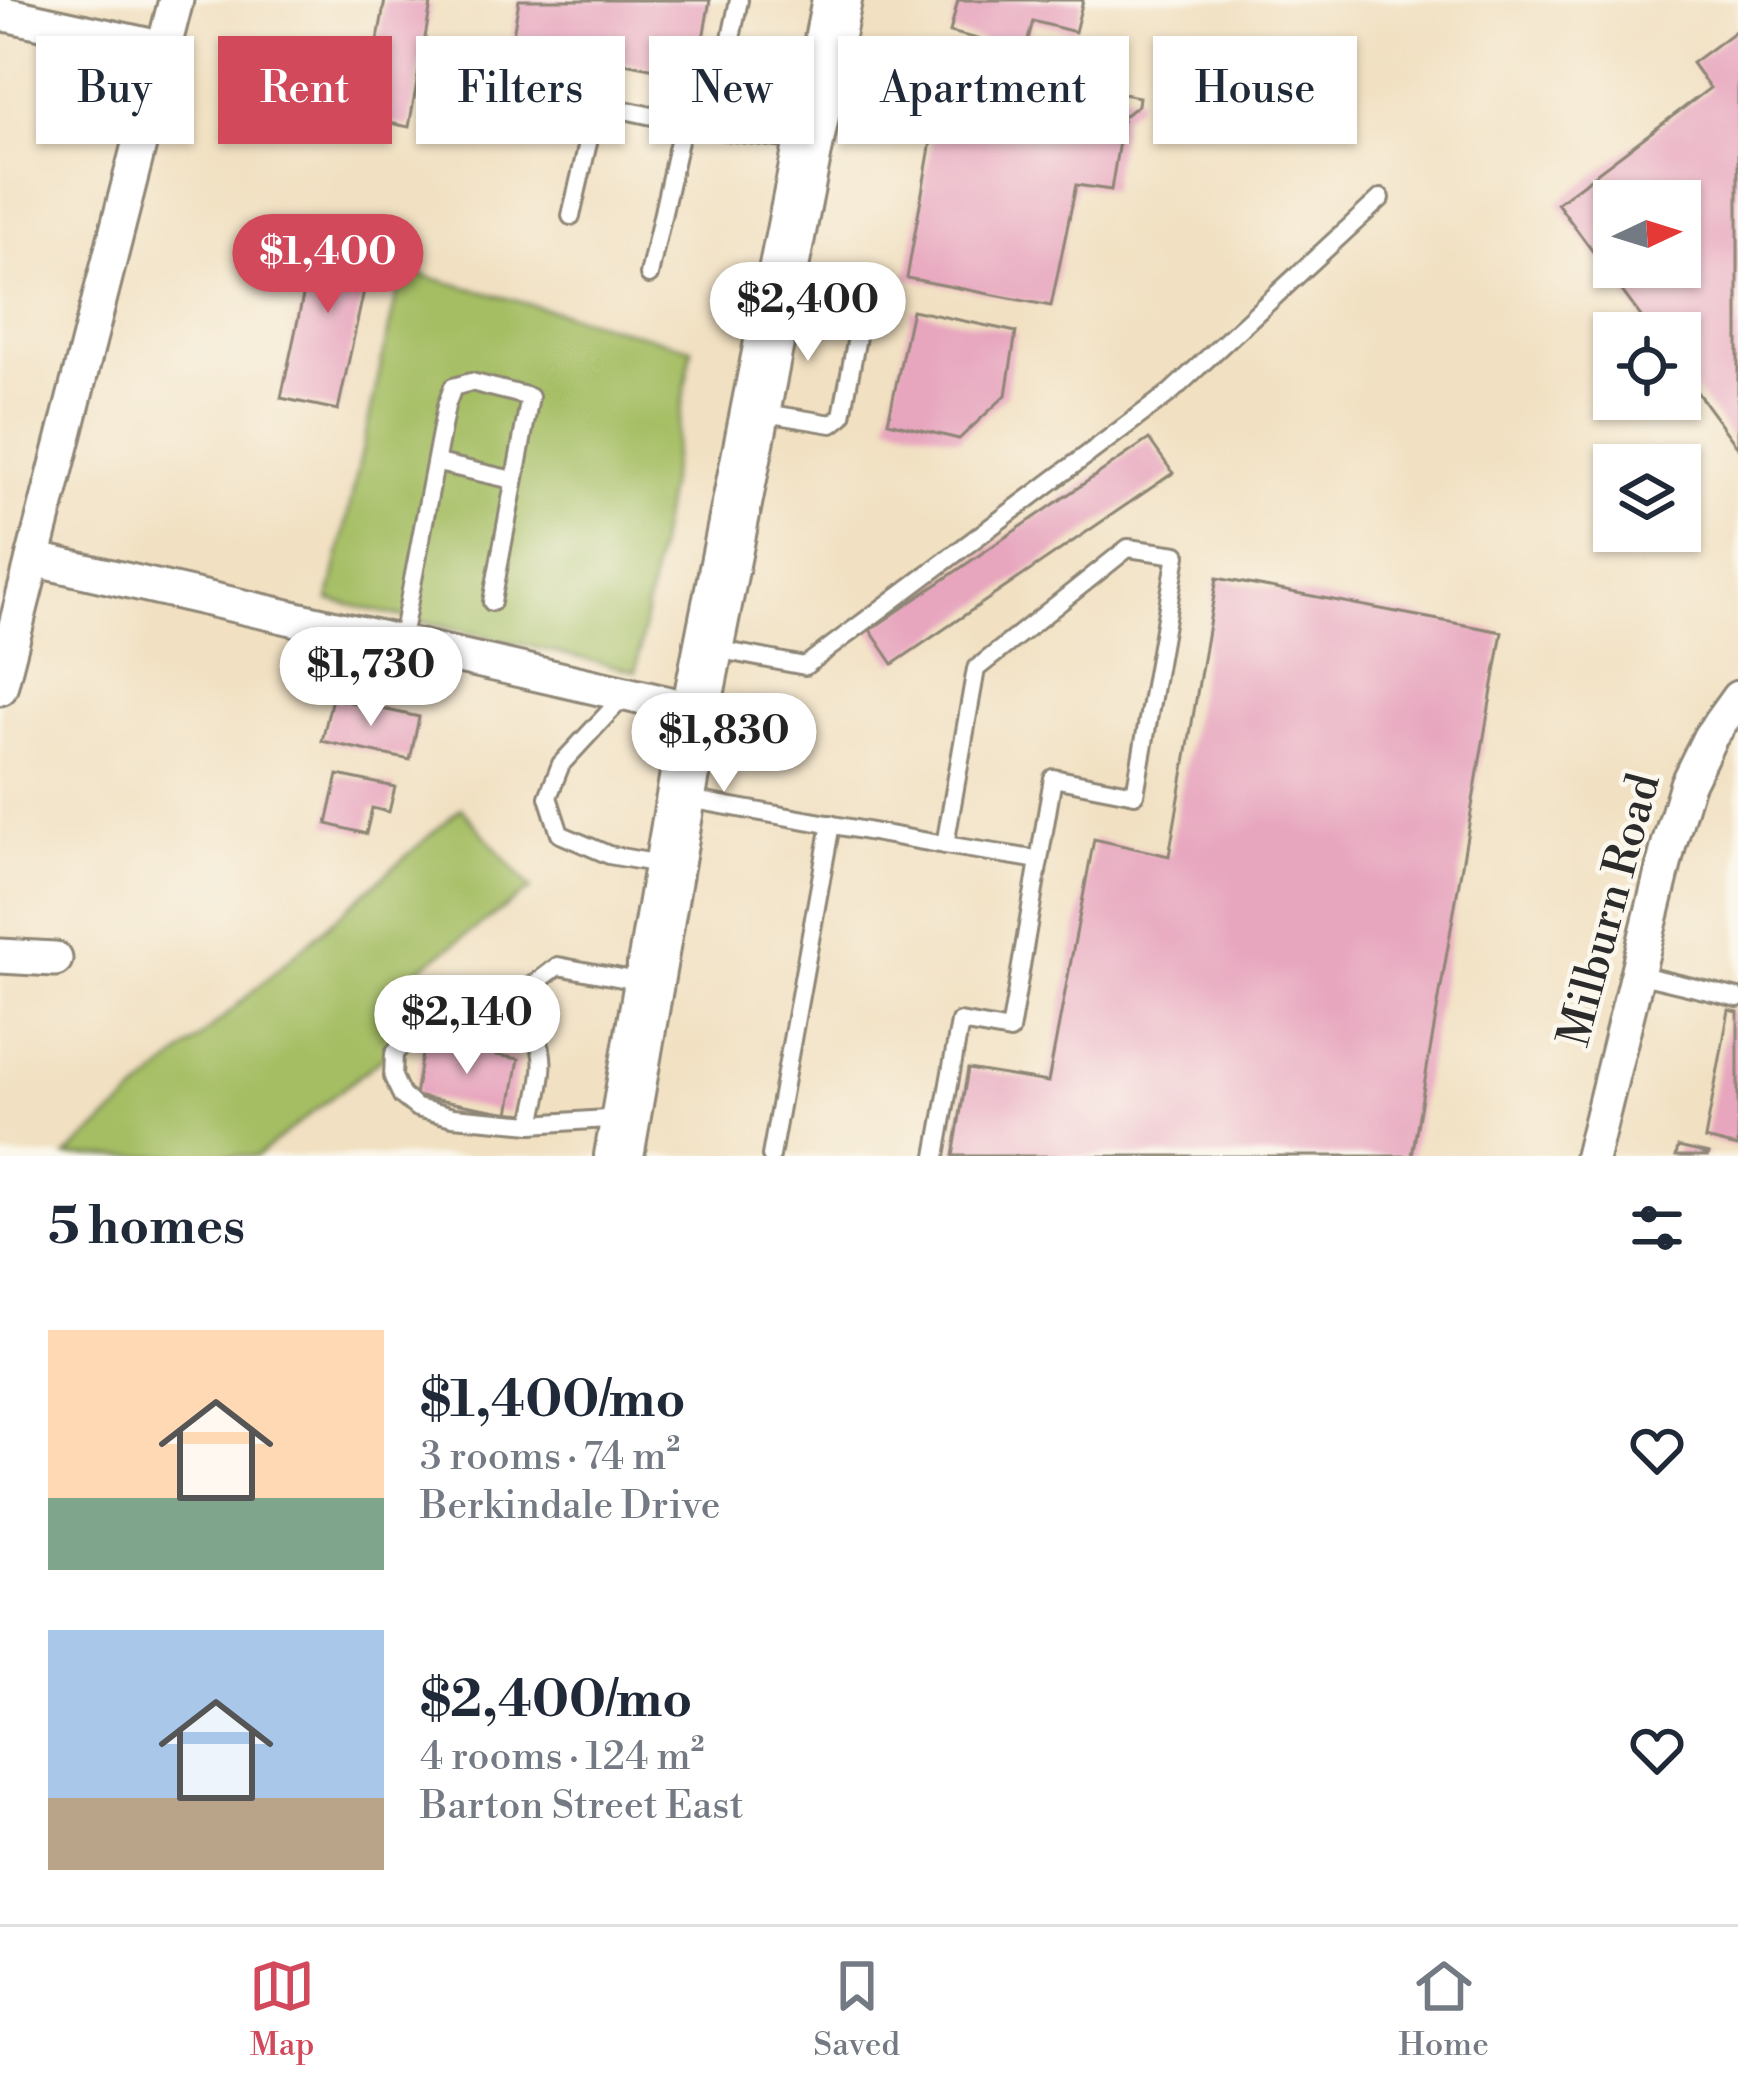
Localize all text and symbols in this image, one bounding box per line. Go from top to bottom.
chip: Buy [36,36,194,144]
chip: Rent [218,36,392,144]
chip: Filters [416,36,625,144]
chip: New [649,36,814,144]
chip: Apartment [838,36,1129,144]
chip: House [1153,36,1357,144]
north arrow [1593,180,1701,288]
map controls [1593,180,1701,552]
pin: $1,400 [230,214,426,316]
text: $1,400 [259,228,397,277]
pin: $2,400 [710,262,906,364]
text: $2,400 [737,276,879,325]
button: locate [1593,312,1701,420]
button: layers [1593,444,1701,552]
pin: $1,730 [273,627,469,729]
text: $1,730 [307,641,435,690]
pin: $1,830 [626,693,822,795]
text: $1,830 [658,707,790,756]
street label: Milburn Road [1546,767,1674,1053]
pin: $2,140 [369,975,565,1077]
text: $2,140 [401,989,533,1038]
icon: filters [1624,1195,1690,1261]
text: 5 homes [48,1196,245,1260]
text: $1,400/mo [420,1369,686,1433]
icon: home [144,1378,288,1522]
icon: heart [1624,1417,1690,1483]
text: 3 rooms · 74 m² [420,1433,680,1482]
text: Berkindale Drive [420,1482,720,1531]
text: $2,400/mo [420,1669,692,1733]
icon: home [144,1678,288,1822]
icon: heart [1624,1717,1690,1783]
text: 4 rooms · 124 m² [420,1733,704,1782]
text: Barton Street East [420,1782,743,1831]
tab: Map [249,1953,315,2066]
tab: Saved [813,1953,900,2066]
tab: Home [1398,1953,1489,2066]

